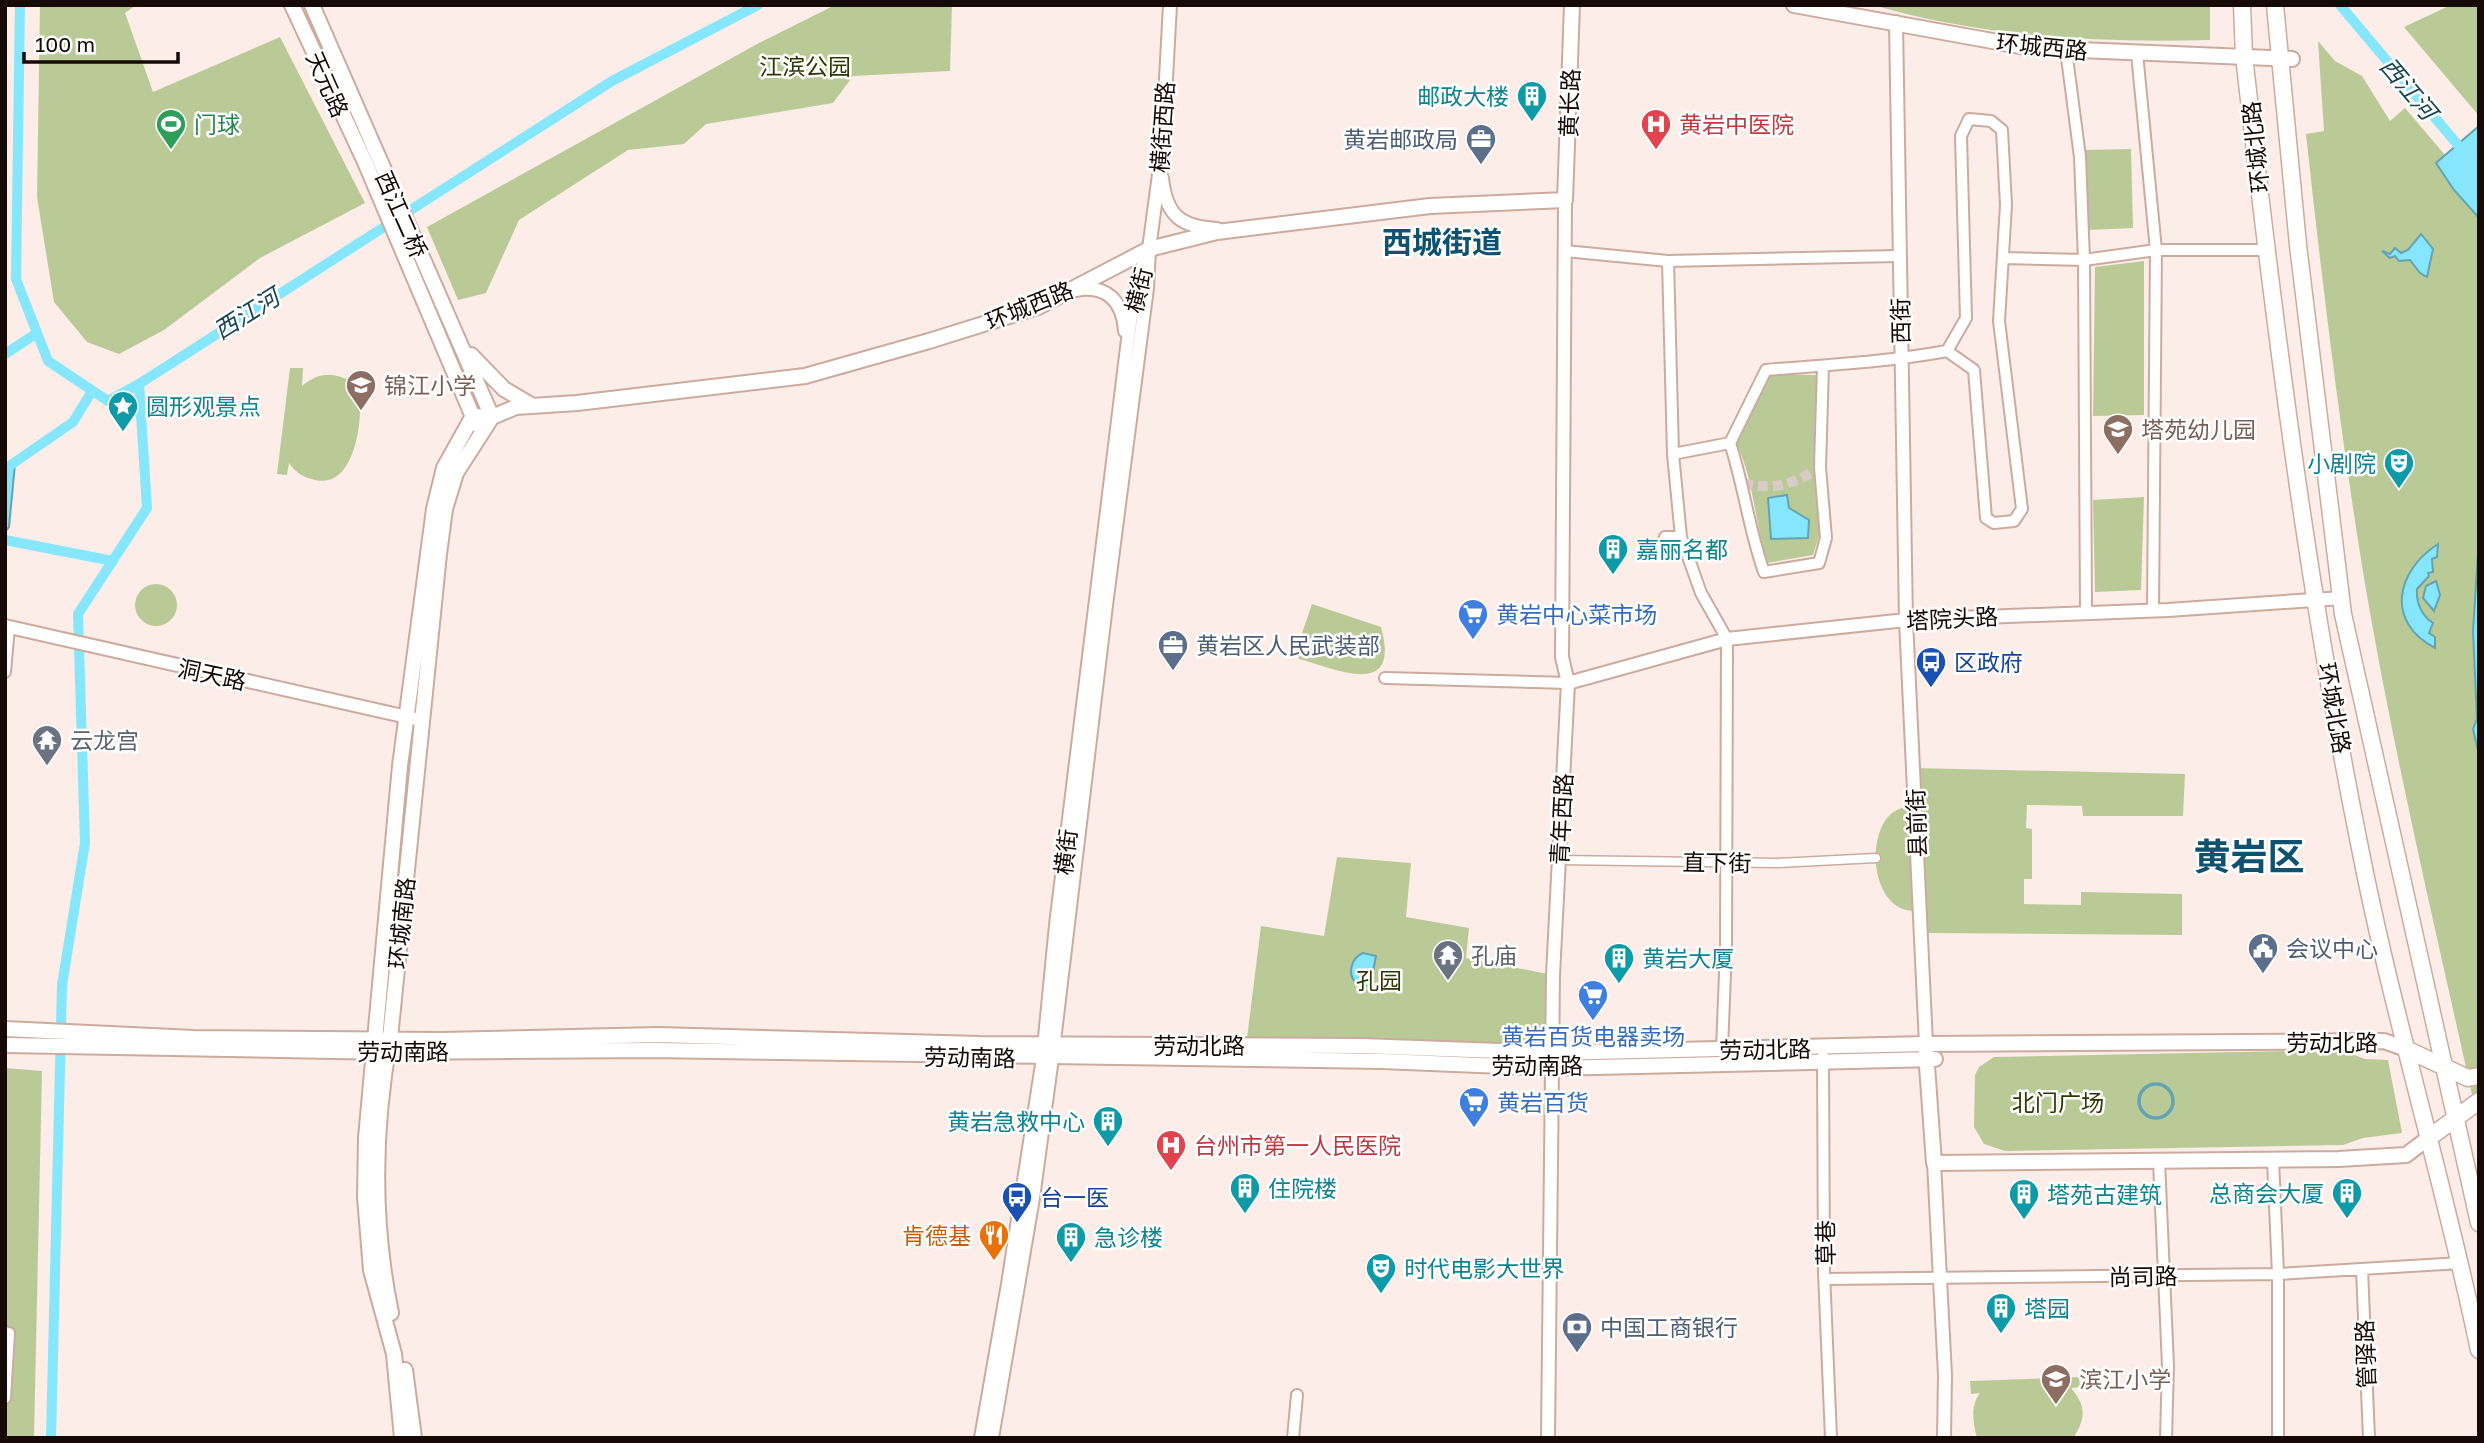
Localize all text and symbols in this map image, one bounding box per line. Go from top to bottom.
scale bar [24,21,178,65]
street label: 环城西路 [1995,27,2089,65]
text: 100 m [35,31,95,57]
street label: 天元路 [301,47,355,121]
water label: 西江河 [2375,51,2446,128]
park label: 江滨公园 [759,52,851,80]
street label: 黄长路 [1554,68,1584,138]
building icon: 邮政大楼 [1515,79,1549,123]
street label: 横街西路 [1145,80,1179,174]
place label: 邮政大楼 [1417,82,1509,110]
street label: 环城北路 [2236,100,2274,194]
sports icon: 门球 [154,107,188,151]
hospital icon: 黄岩中医院 [1639,107,1673,151]
place label: 门球 [194,110,240,138]
place label: 黄岩中医院 [1679,110,1794,138]
office icon: 黄岩邮政局 [1464,122,1498,166]
place label: 黄岩邮政局 [1343,125,1458,153]
street label: 西江二桥 [371,166,433,262]
district label: 西城街道 [1382,224,1502,260]
street label: 横街 [1119,264,1157,316]
street label: 环城西路 [981,275,1077,335]
water label: 西江河 [208,280,288,344]
street label: 西街 [1886,298,1914,344]
school or university icon: 锦江小学 [344,368,378,412]
place label: 锦江小学 [384,371,476,399]
place icon: 圆形观景点 [106,389,140,433]
place label: 圆形观景点 [146,392,261,420]
school or university icon: 塔苑幼儿园 [2101,412,2135,456]
place label: 塔苑幼儿园 [2141,415,2256,443]
theatre icon: 小剧院 [2382,446,2416,490]
place label: 小剧院 [2307,449,2376,477]
building icon: 嘉丽名都 [1596,532,1630,576]
place label: 嘉丽名都 [1636,535,1728,563]
supermarket icon: 黄岩中心菜市场 [1456,597,1490,641]
place label: 黄岩中心菜市场 [1496,600,1657,628]
street label: 塔院头路 [1905,602,1999,634]
office icon: 黄岩区人民武装部 [1156,628,1190,672]
place label: 黄岩区人民武装部 [1196,631,1380,659]
bus stop icon: 区政府 [1914,645,1948,689]
place label: 区政府 [1954,648,2023,676]
street label: 洞天路 [175,653,249,695]
street label: 环城北路 [2313,660,2357,756]
temple icon: 云龙宫 [30,723,64,767]
place label: 云龙宫 [70,726,139,754]
street label: 青年西路 [1545,772,1577,866]
street label: 县前街 [1901,788,1931,858]
street label: 横街 [1048,827,1082,877]
district label: 黄岩区 [2194,834,2305,878]
street label: 直下街 [1682,847,1752,877]
street label: 环城南路 [382,876,420,970]
public building icon: 会议中心 [2246,931,2280,975]
place label: 会议中心 [2286,934,2378,962]
temple icon: 孔庙 [1431,938,1465,982]
place label: 孔庙 [1471,941,1517,969]
building icon: 黄岩大厦 [1602,941,1636,985]
place label: 黄岩大厦 [1642,944,1734,972]
park label: 孔园 [1356,966,1402,994]
supermarket icon: 黄岩百货电器卖场 [1576,978,1610,1022]
place label: 黄岩百货电器卖场 [1501,1022,1685,1050]
street label: 劳动北路 [2286,1028,2378,1056]
street label: 劳动北路 [1153,1031,1245,1059]
street label: 劳动北路 [1719,1034,1811,1064]
street label: 劳动南路 [357,1037,449,1065]
street label: 劳动南路 [924,1042,1016,1072]
street label: 劳动南路 [1491,1051,1583,1079]
supermarket icon: 黄岩百货 [1457,1085,1491,1129]
place label: 黄岩百货 [1497,1088,1589,1116]
park label: 北门广场 [2012,1088,2104,1116]
building icon: 黄岩急救中心 [1091,1104,1125,1148]
place label: 黄岩急救中心 [947,1107,1085,1135]
hospital icon: 台州市第一人民医院 [1154,1128,1188,1172]
place label: 台州市第一人民医院 [1194,1131,1401,1159]
building icon: 住院楼 [1228,1171,1262,1215]
place label: 住院楼 [1268,1174,1337,1202]
building icon: 总商会大厦 [2330,1176,2364,1220]
building icon: 塔苑古建筑 [2007,1177,2041,1221]
place label: 总商会大厦 [2209,1179,2324,1207]
bus stop icon: 台一医 [1000,1180,1034,1224]
place label: 塔苑古建筑 [2047,1180,2162,1208]
place label: 台一医 [1040,1183,1109,1211]
restaurant icon: 肯德基 [977,1218,1011,1262]
building icon: 急诊楼 [1054,1220,1088,1264]
street label: 草巷 [1811,1220,1839,1266]
place label: 肯德基 [902,1221,971,1249]
place label: 急诊楼 [1094,1223,1163,1251]
theatre icon: 时代电影大世界 [1364,1251,1398,1295]
place label: 时代电影大世界 [1404,1254,1565,1282]
street label: 尚司路 [2108,1261,2178,1291]
building icon: 塔园 [1984,1291,2018,1335]
place label: 塔园 [2024,1294,2070,1322]
bank icon: 中国工商银行 [1560,1310,1594,1354]
place label: 中国工商银行 [1600,1313,1738,1341]
street label: 管驿路 [2350,1319,2380,1389]
school or university icon: 滨江小学 [2039,1362,2073,1406]
place label: 滨江小学 [2079,1365,2171,1393]

